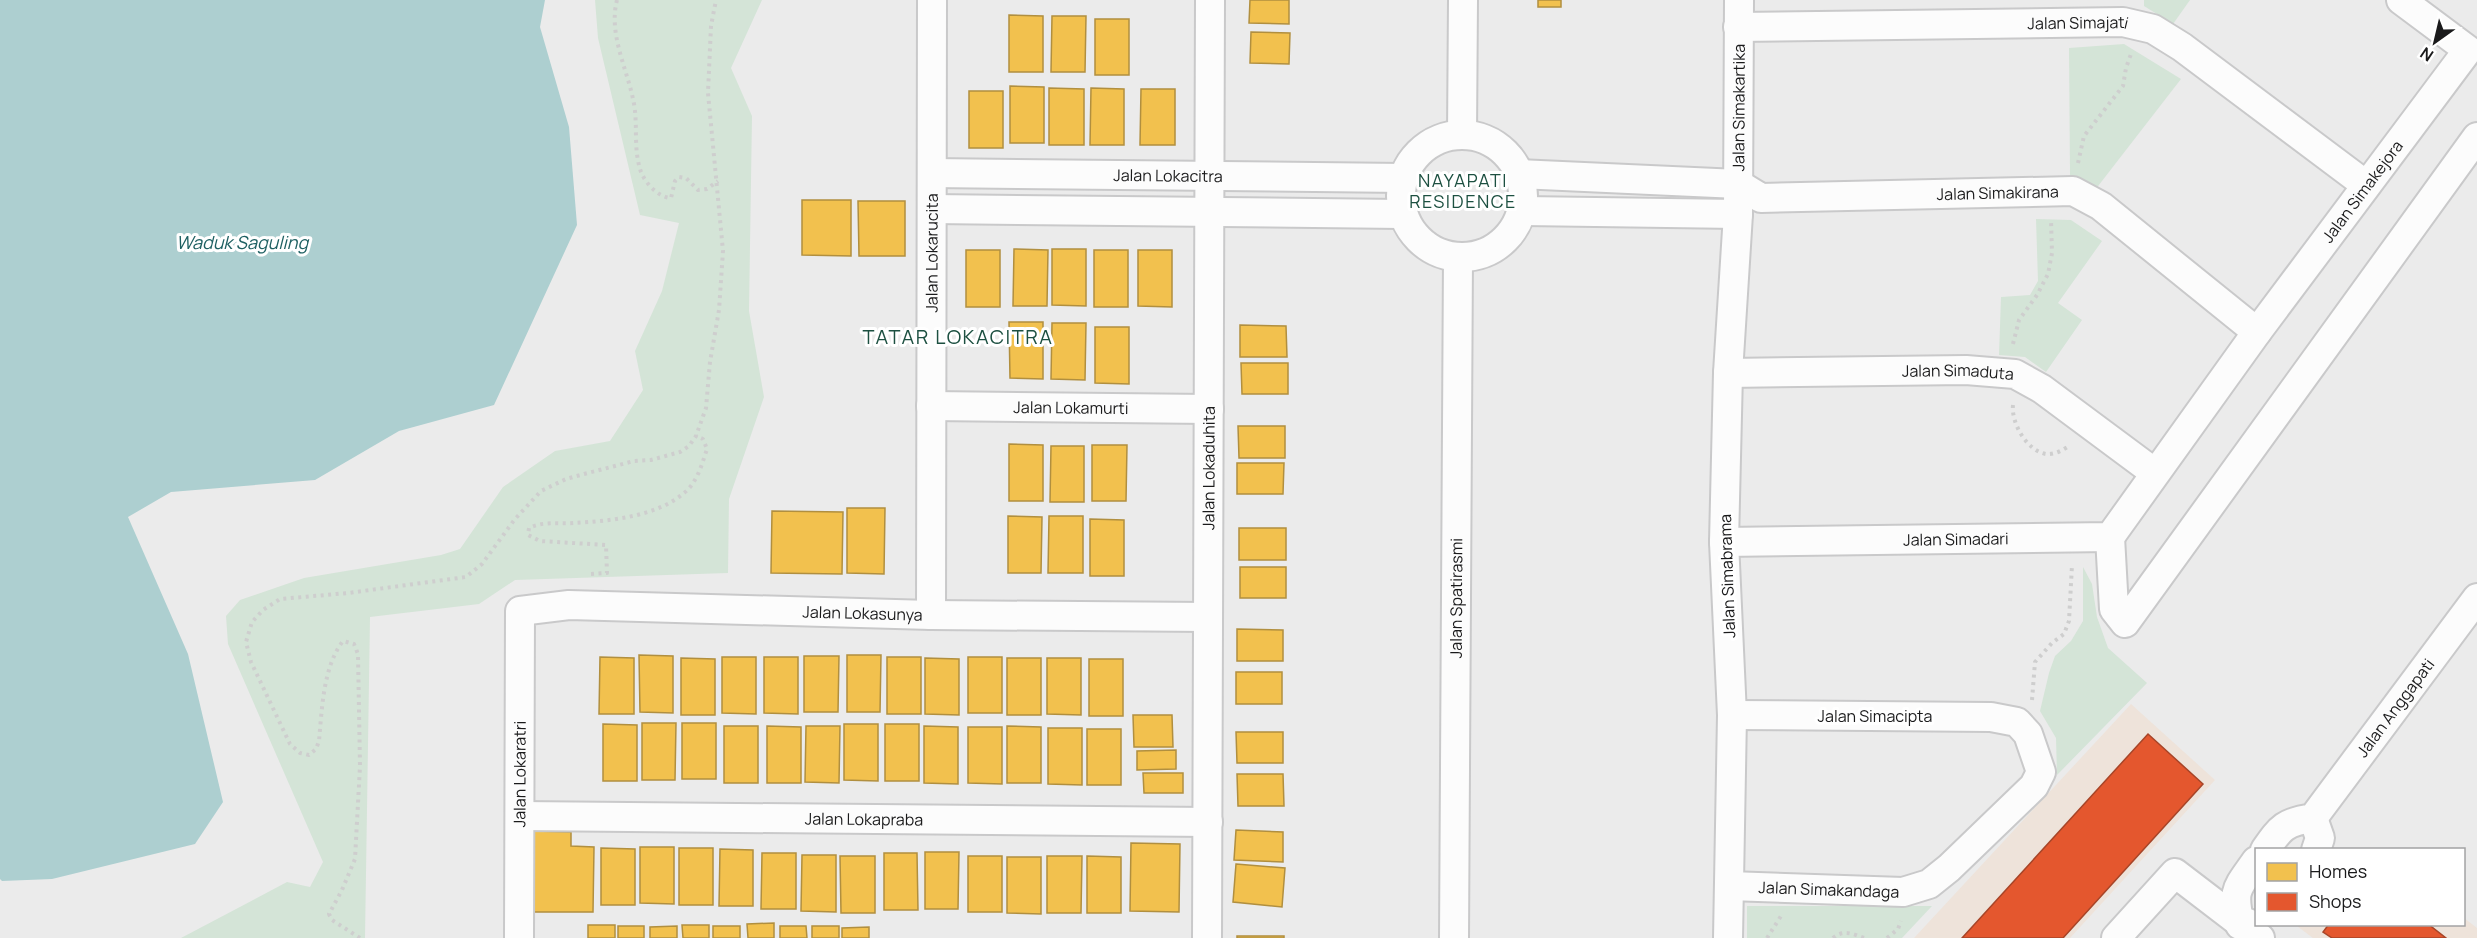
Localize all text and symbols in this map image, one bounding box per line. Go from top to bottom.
street label: Jalan Simajati [2027,11,2131,34]
north arrow [2405,12,2465,72]
text: N [2416,42,2438,67]
street label: Jalan Simakartika [1727,44,1750,171]
street label: Jalan Simakejora [2317,136,2408,247]
street label: Jalan Lokacitra [1113,164,1223,187]
district label: NAYAPATI RESIDENCE [1409,168,1517,213]
street label: Jalan Simakirana [1936,180,2059,205]
street label: Jalan Lokarucita [920,193,943,313]
water label: Waduk Saguling [176,230,309,254]
district label: TATAR LOKACITRA [863,323,1053,350]
street label: Jalan Simaduta [1902,359,2015,385]
street label: Jalan Lokamurti [1013,396,1129,419]
street label: Jalan Lokaduhita [1197,406,1220,530]
street label: Jalan Simabrama [1714,514,1740,638]
street label: Jalan Simadari [1903,527,2009,551]
street label: Jalan Spatirasmi [1445,538,1467,658]
street label: Jalan Lokasunya [802,600,923,626]
street label: Jalan Anggapati [2351,654,2439,762]
street label: Jalan Simacipta [1818,705,1932,727]
street label: Jalan Lokaratri [508,721,531,827]
street label: Jalan Lokapraba [805,807,923,831]
legend [2255,848,2465,926]
text: Homes [2309,859,2367,883]
street label: Jalan Simakandaga [1758,876,1900,903]
text: Shops [2309,889,2361,913]

